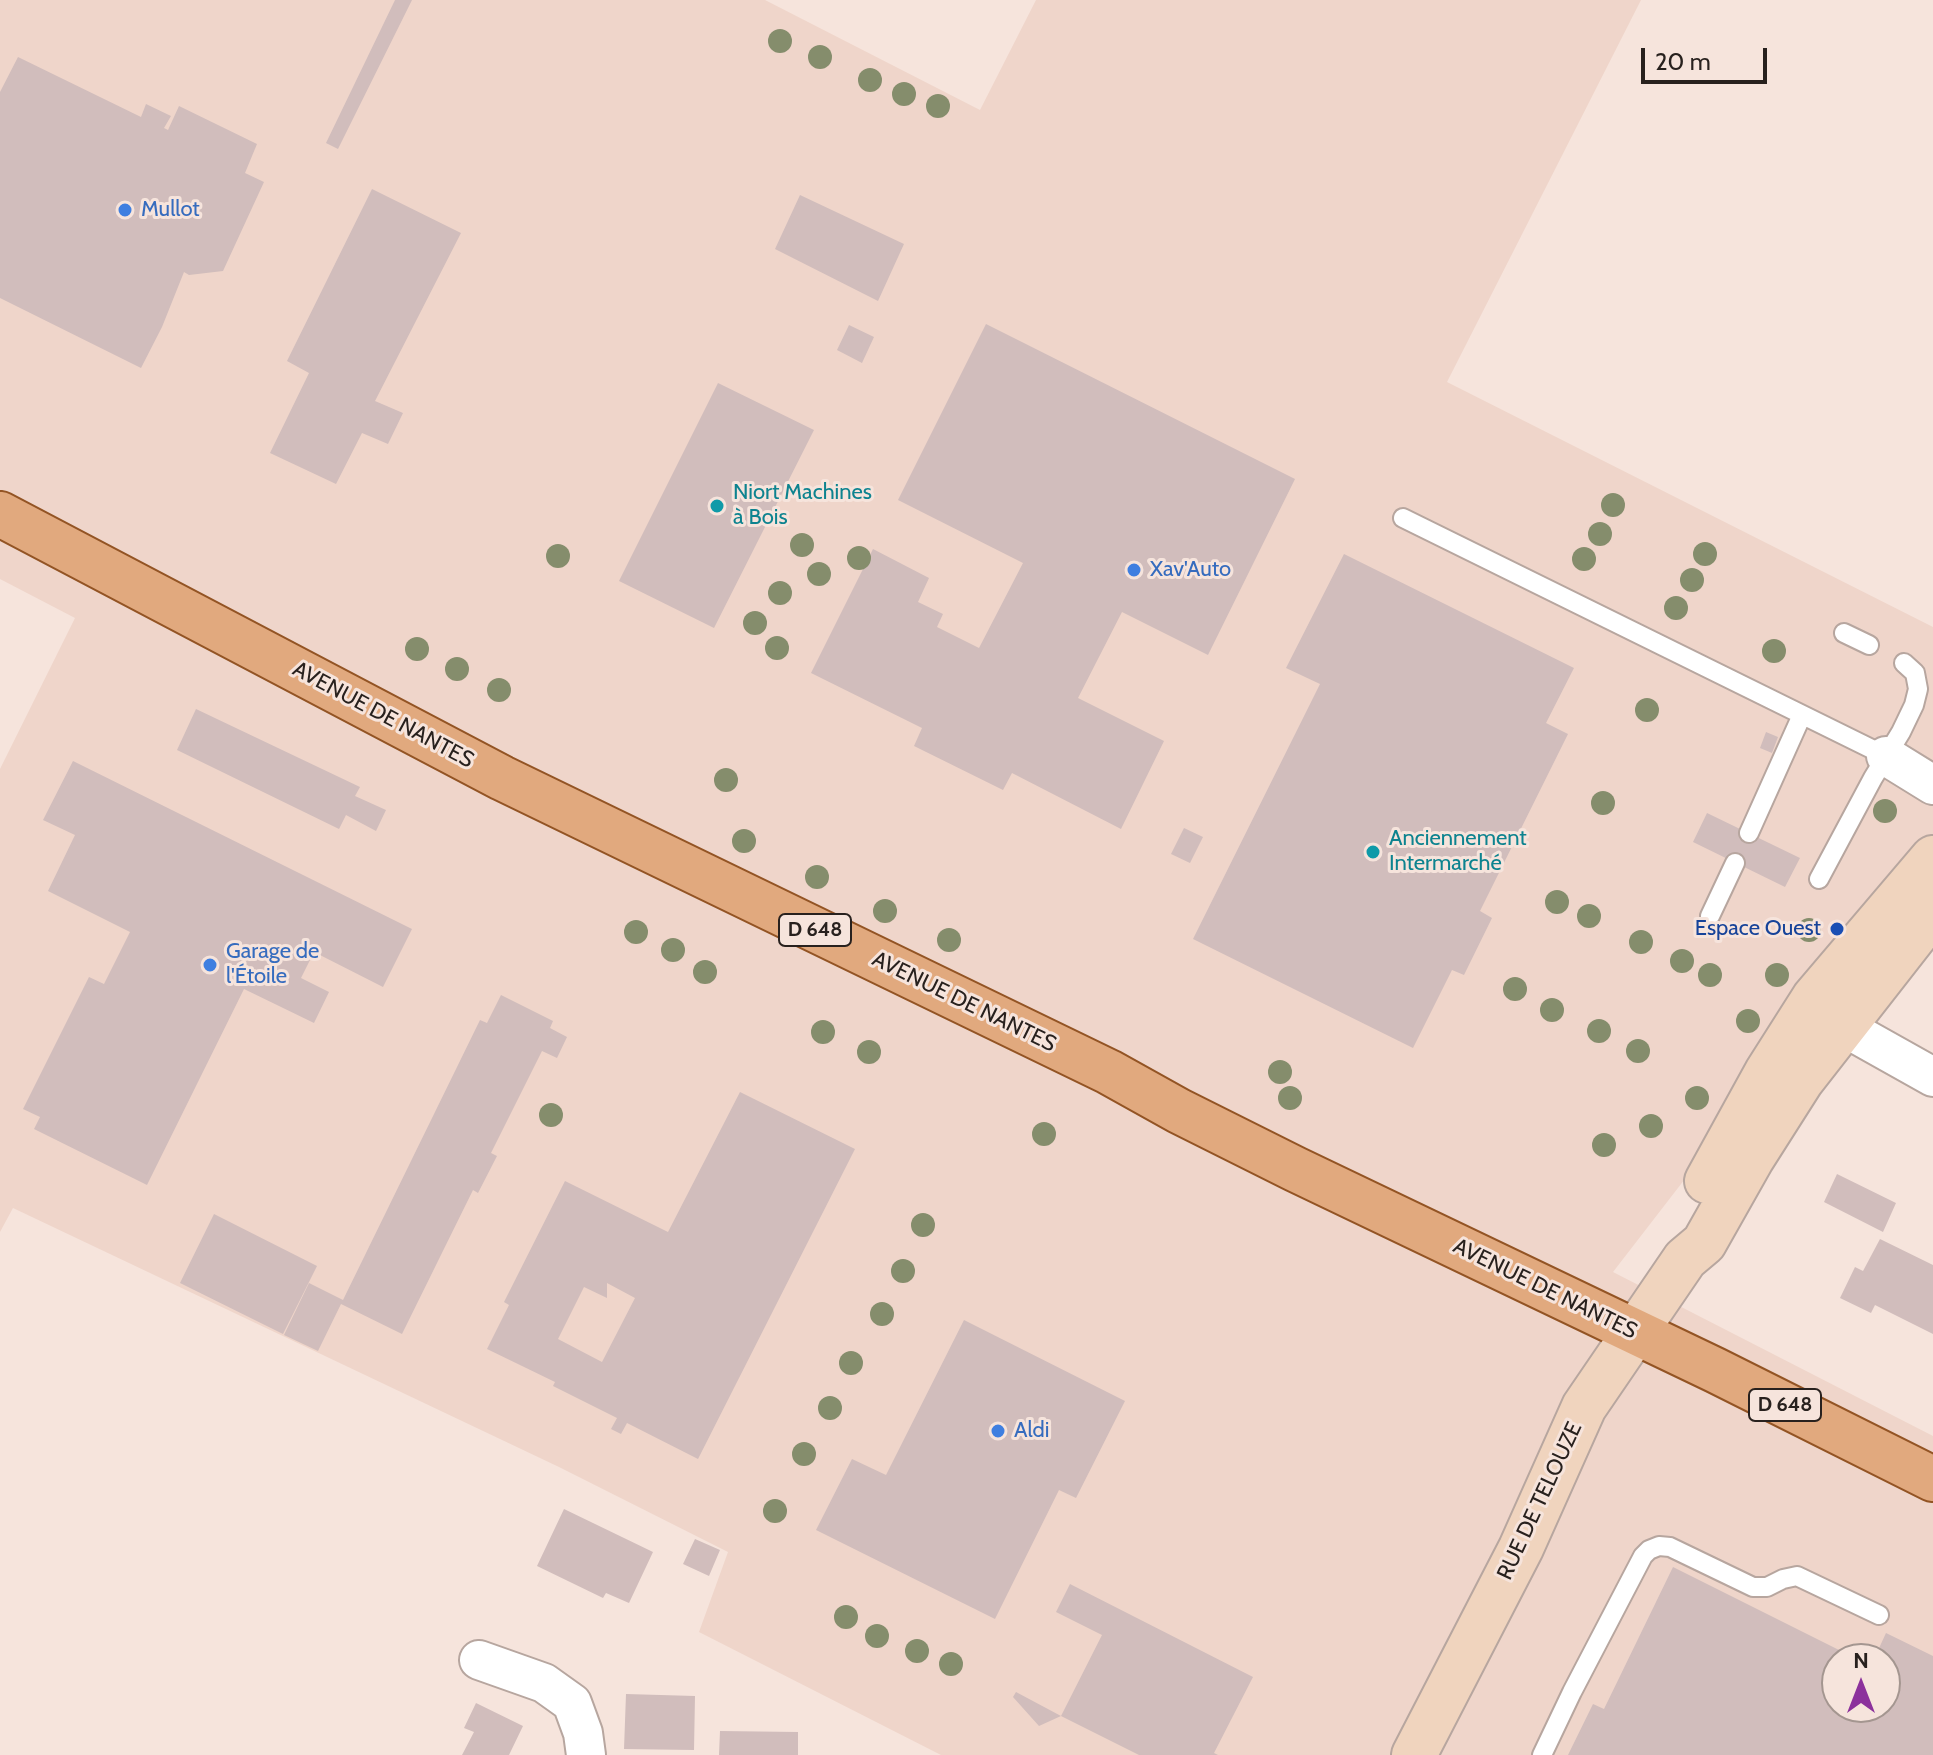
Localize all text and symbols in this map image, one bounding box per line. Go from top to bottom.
scale bar [1645,32,1771,82]
text: 20 m [1655,47,1711,76]
place label: Mullot [141,197,200,223]
marker: Mullot [116,201,134,219]
place label: Niort Machines à Bois [733,480,872,532]
marker: Niort Machines à Bois [708,497,726,515]
place label: Xav'Auto [1150,557,1231,583]
marker: Xav'Auto [1125,561,1143,579]
street label: AVENUE DE NANTES [288,656,478,774]
place label: Anciennement Intermarché [1389,826,1527,878]
marker: Anciennement Intermarché [1364,843,1382,861]
road number: D 648 [779,914,851,946]
place label: Espace Ouest [1695,916,1821,942]
marker: Espace Ouest [1828,920,1846,938]
place label: Garage de l'Étoile [226,939,319,990]
street label: AVENUE DE NANTES [868,946,1060,1058]
marker: Garage de l'Étoile [201,956,219,974]
street label: AVENUE DE NANTES [1449,1233,1641,1345]
road number: D 648 [1749,1389,1821,1421]
place label: Aldi [1014,1418,1049,1444]
street label: RUE DE TELOUZE [1492,1418,1588,1584]
marker: Aldi [989,1422,1007,1440]
north arrow [1821,1643,1901,1723]
text: N [1853,1647,1869,1674]

